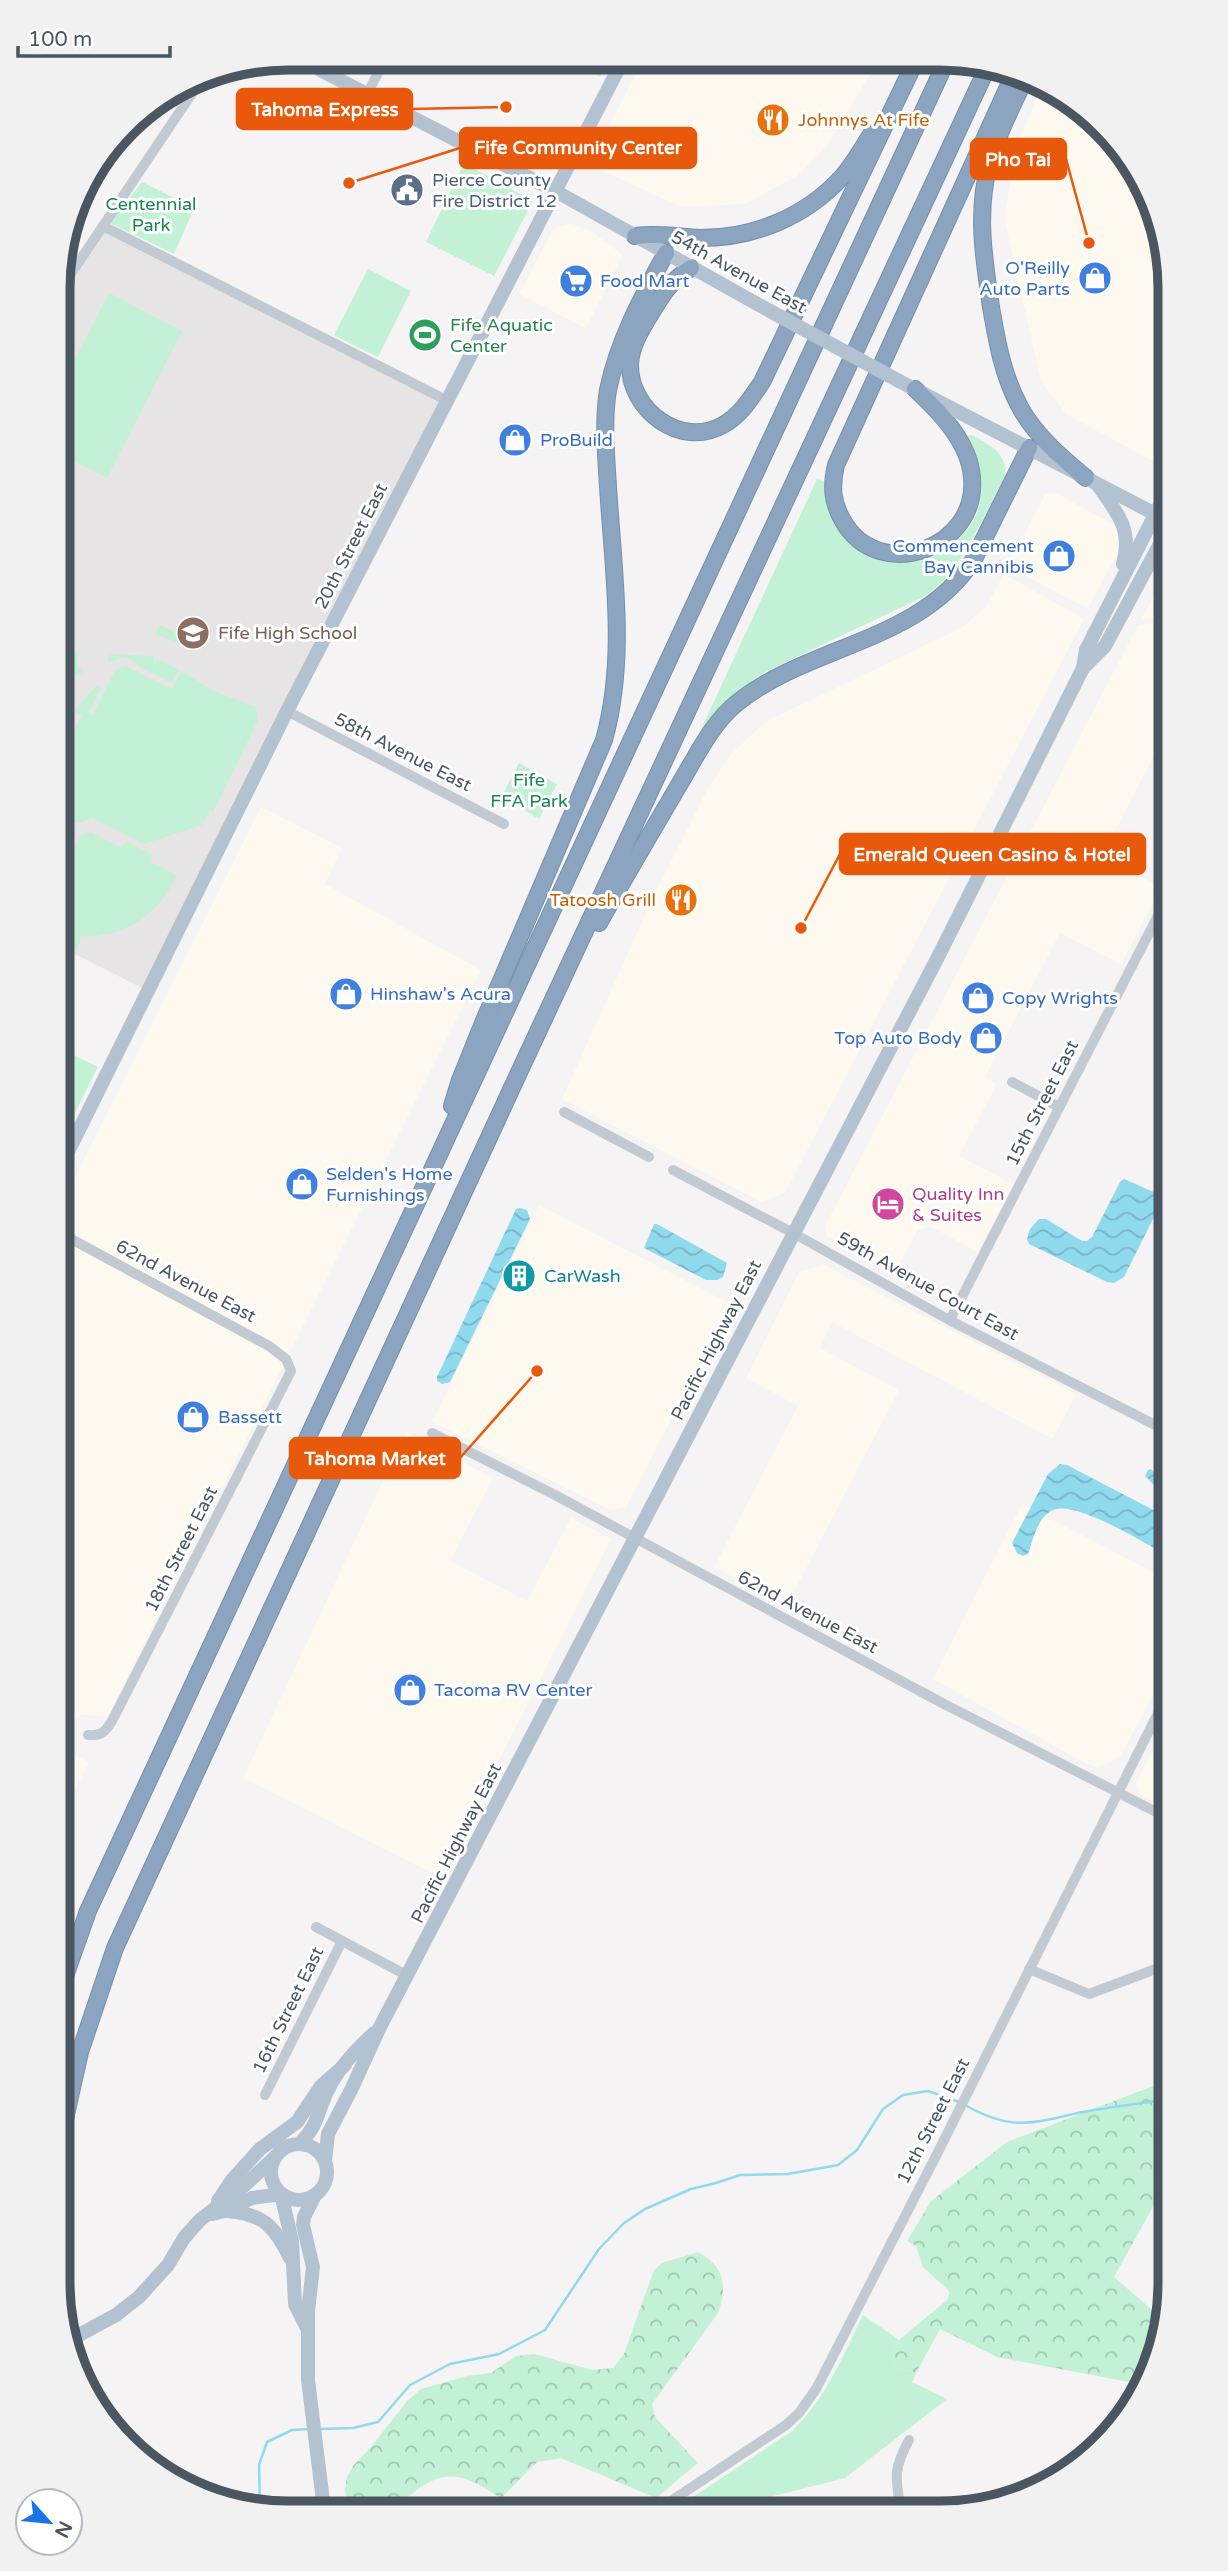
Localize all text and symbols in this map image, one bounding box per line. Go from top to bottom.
scale bar [18,14,170,58]
text: 100 m [28,27,92,52]
callout: Tahoma Express [237,89,412,129]
text: Tahoma Express [250,99,399,122]
restaurant icon: Johnnys At Fife [754,101,792,139]
place label: Johnnys At Fife [798,109,929,131]
callout: Fife Community Center [460,128,696,168]
text: Fife Community Center [474,137,683,160]
callout: Pho Tai [971,139,1066,179]
text: Pho Tai [985,149,1051,171]
place label: Pierce County Fire District 12 [432,169,557,212]
public building icon: Pierce County Fire District 12 [388,171,426,209]
park label: Centennial Park [105,193,197,236]
street label: 54th Avenue East [668,226,811,318]
place label: O'Reilly Auto Parts [979,257,1070,300]
shop icon: O'Reilly Auto Parts [1076,259,1114,297]
supermarket icon: Food Mart [557,262,595,300]
place label: Food Mart [600,270,690,292]
place label: Fife Aquatic Center [450,314,553,357]
sports icon: Fife Aquatic Center [406,316,444,354]
shop icon: ProBuild [496,421,534,459]
place label: ProBuild [540,429,613,451]
street label: 20th Street East [310,479,392,613]
place label: Commencement Bay Cannibis [893,535,1034,578]
shop icon: Commencement Bay Cannibis [1040,537,1078,575]
school or university icon: Fife High School [174,614,212,652]
place label: Fife High School [218,622,357,644]
street label: 58th Avenue East [331,708,475,796]
park label: Fife FFA Park [490,769,568,812]
callout: Emerald Queen Casino & Hotel [840,834,1145,874]
text: Emerald Queen Casino & Hotel [853,844,1131,866]
restaurant icon: Tatoosh Grill [662,881,700,919]
place label: Tatoosh Grill [550,889,656,911]
shop icon: Hinshaw's Acura [327,975,365,1013]
shop icon: Copy Wrights [959,979,997,1017]
place label: Hinshaw's Acura [370,983,511,1005]
place label: Copy Wrights [1002,987,1118,1009]
shop icon: Top Auto Body [967,1019,1005,1057]
place label: Top Auto Body [834,1027,962,1049]
street label: 15th Street East [1001,1036,1083,1170]
place label: Selden's Home Furnishings [326,1163,453,1206]
shop icon: Selden's Home Furnishings [283,1165,321,1203]
place label: Quality Inn & Suites [912,1183,1005,1226]
hotel icon: Quality Inn & Suites [869,1185,907,1223]
street label: 59th Avenue Court East [834,1227,1023,1345]
street label: 62nd Avenue East [112,1235,260,1327]
street label: Pacific Highway East [666,1256,766,1424]
building icon: CarWash [500,1257,538,1295]
place label: CarWash [544,1265,621,1287]
shop icon: Bassett [174,1398,212,1436]
place label: Bassett [218,1406,282,1428]
callout: Tahoma Market [290,1438,460,1478]
text: Tahoma Market [303,1448,446,1470]
street label: 18th Street East [140,1482,222,1616]
street label: 62nd Avenue East [734,1566,882,1658]
shop icon: Tacoma RV Center [391,1671,429,1709]
place label: Tacoma RV Center [434,1679,593,1701]
street label: Pacific Highway East [406,1759,506,1927]
street label: 16th Street East [248,1943,328,2077]
street label: 12th Street East [892,2054,974,2188]
north arrow [14,2487,84,2557]
text: N [50,2517,77,2541]

